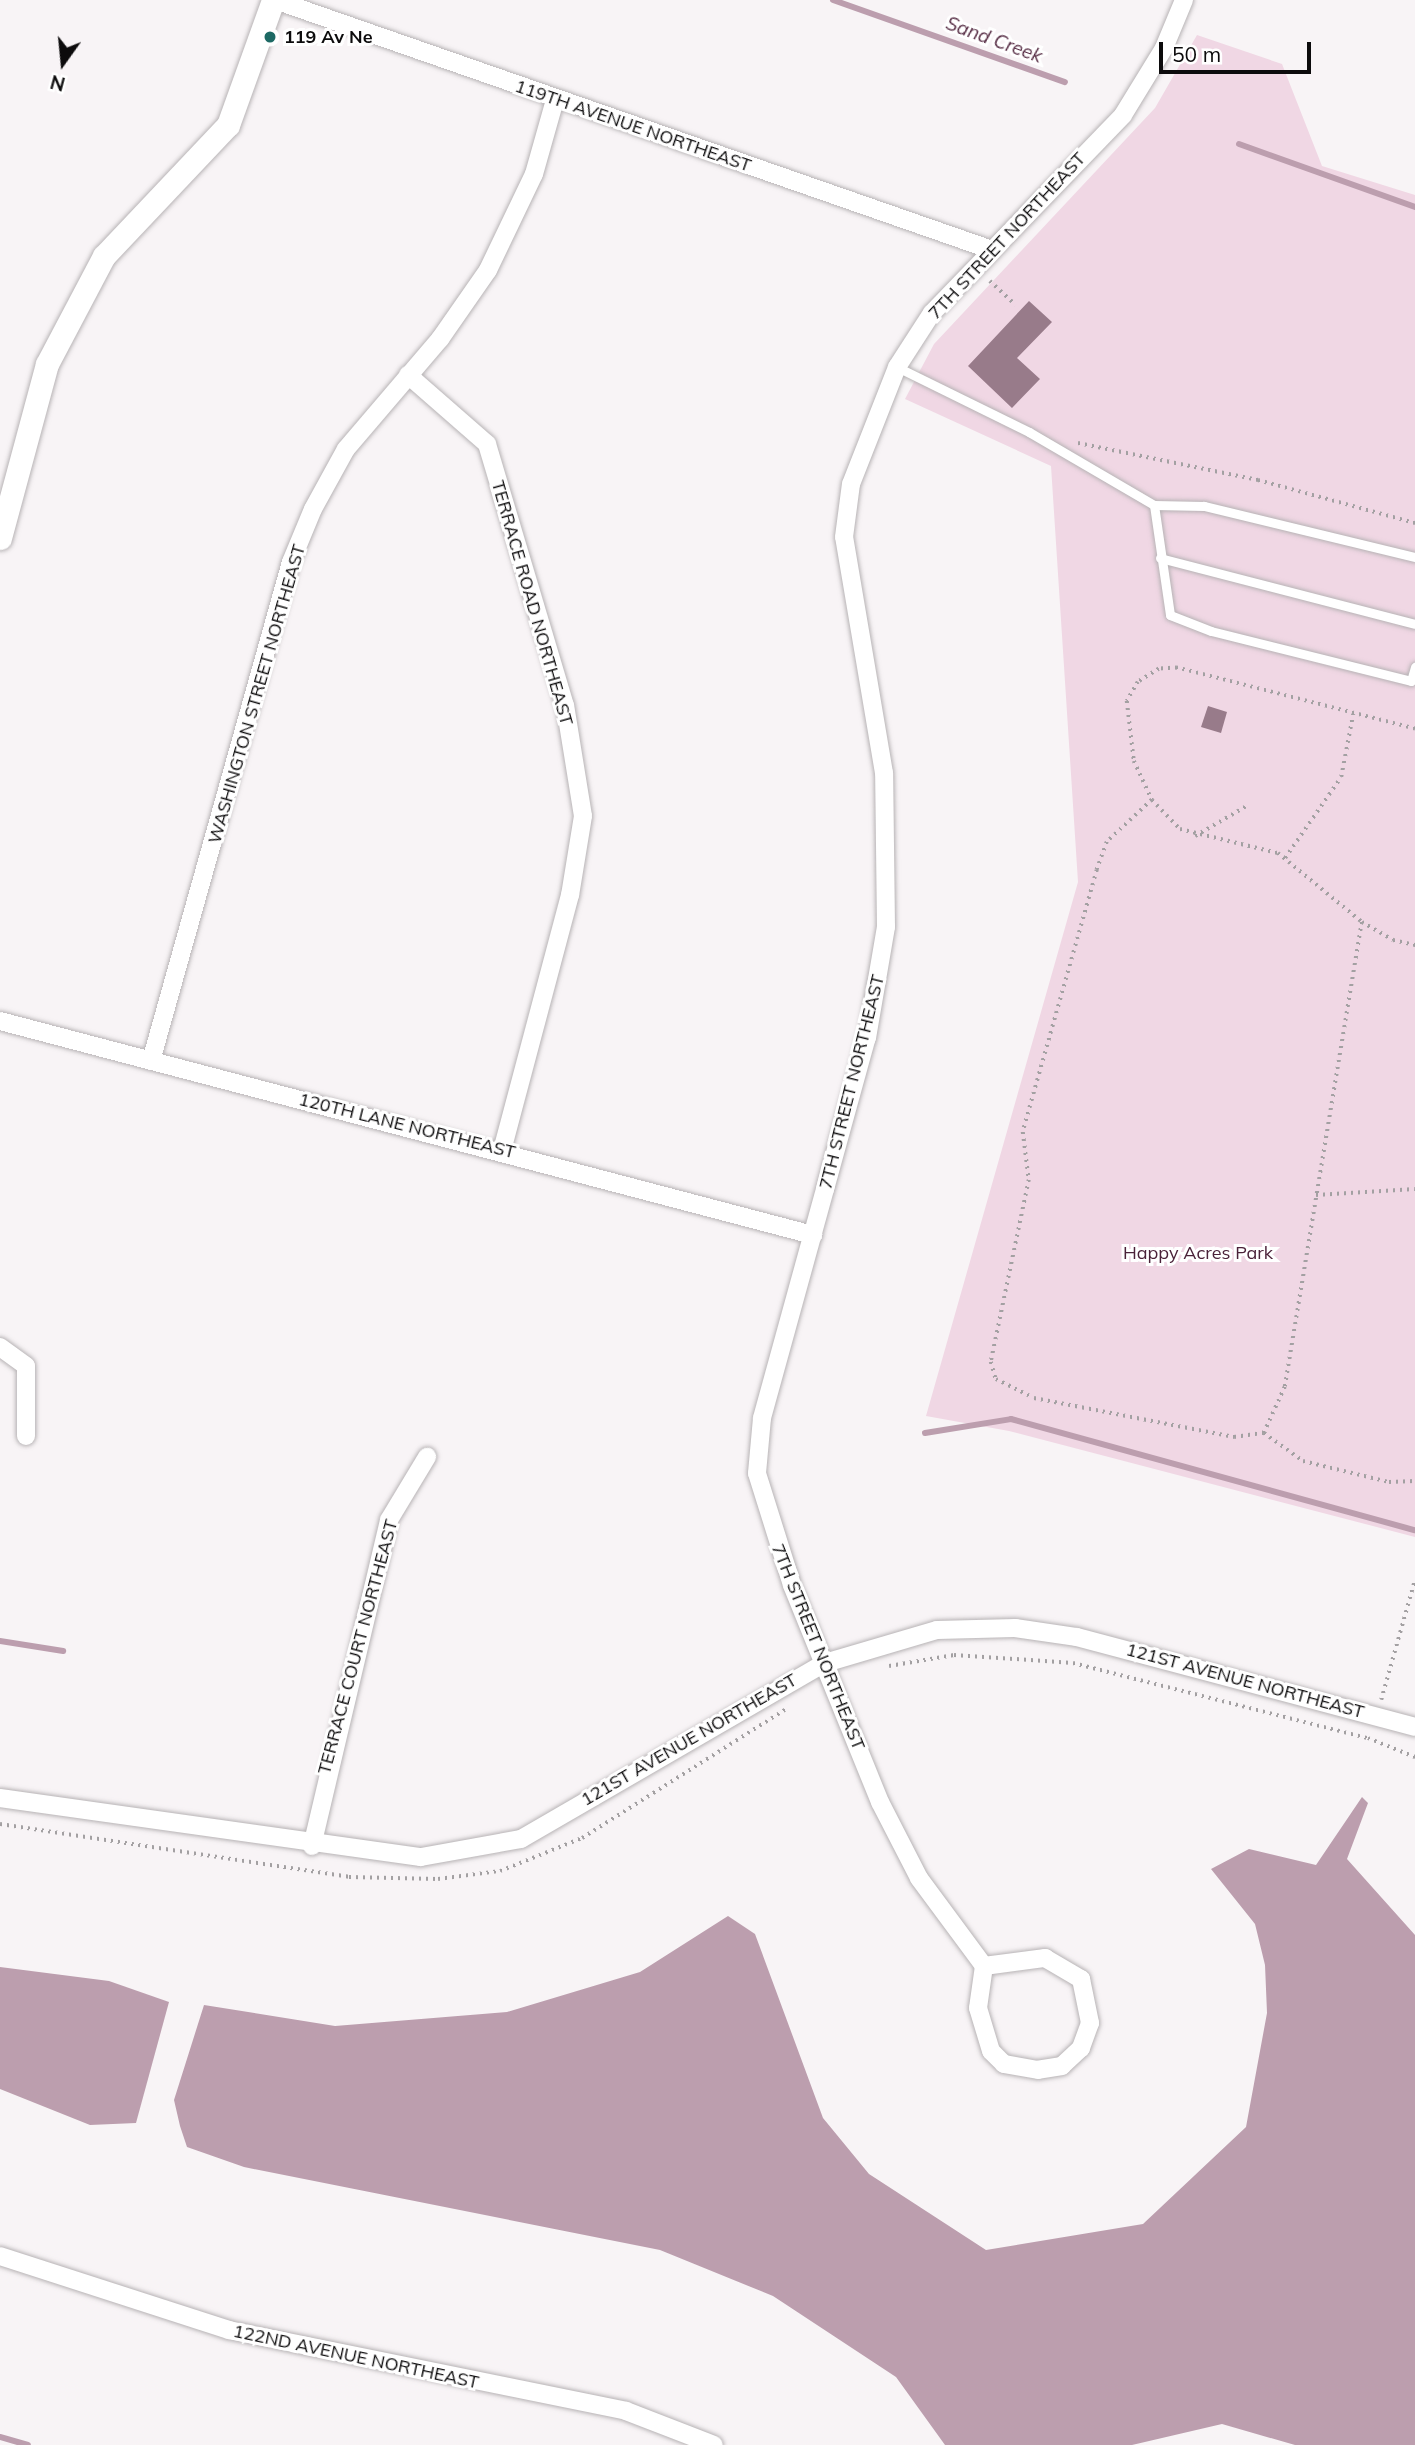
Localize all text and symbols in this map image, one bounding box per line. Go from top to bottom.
water label: Sand Creek [943,12,1045,68]
place label: 119 Av Ne [284,26,373,48]
north arrow [28,28,98,98]
scale bar [1163,28,1315,72]
marker: 119 Av Ne [262,29,278,45]
text: 50 m [1172,41,1221,67]
text: N [48,70,68,97]
street label: 119TH AVENUE NORTHEAST [512,75,754,177]
street label: 7TH STREET NORTHEAST [924,148,1090,324]
street label: TERRACE ROAD NORTHEAST [487,478,577,728]
street label: WASHINGTON STREET NORTHEAST [204,542,310,846]
street label: 7TH STREET NORTHEAST [815,973,889,1191]
street label: 120TH LANE NORTHEAST [296,1089,518,1163]
park label: Happy Acres Park [1123,1242,1273,1264]
street label: TERRACE COURT NORTHEAST [314,1517,402,1777]
street label: 7TH STREET NORTHEAST [767,1541,869,1753]
street label: 121ST AVENUE NORTHEAST [1124,1639,1366,1723]
street label: 121ST AVENUE NORTHEAST [577,1669,801,1811]
street label: 122ND AVENUE NORTHEAST [231,2320,481,2394]

